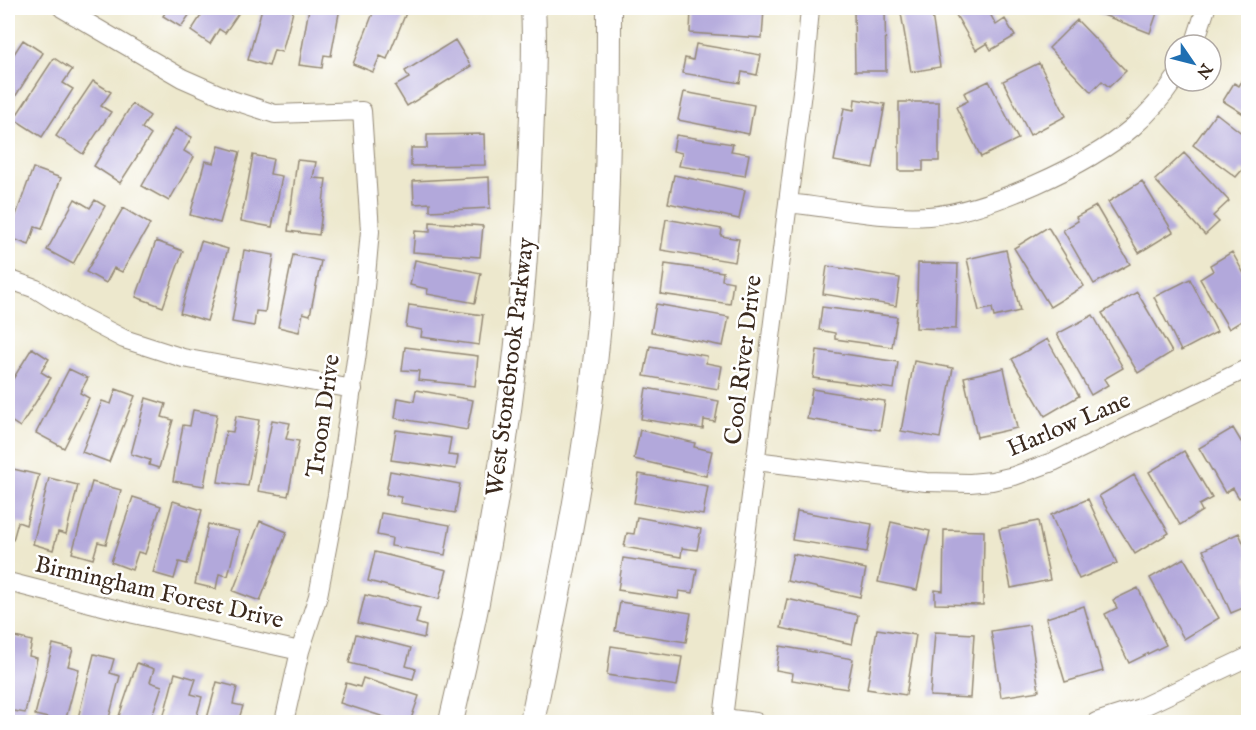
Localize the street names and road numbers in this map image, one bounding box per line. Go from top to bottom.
street label: West Stonebrook Parkway [480,236,542,498]
street label: Cool River Drive [718,273,770,447]
street label: Troon Drive [300,352,348,480]
street label: Harlow Lane [1003,385,1135,465]
street label: Birmingham Forest Drive [32,549,286,637]

